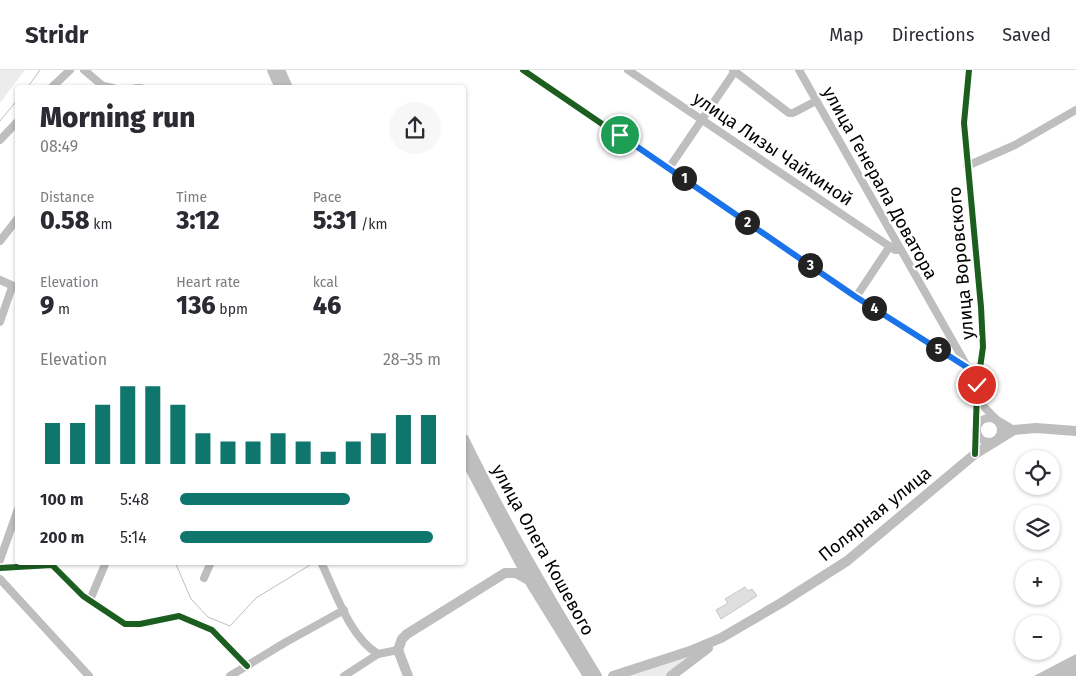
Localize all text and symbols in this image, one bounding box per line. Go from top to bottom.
text: Stridr [25,21,88,49]
text: Map [829,24,864,46]
text: Directions [892,24,974,46]
text: Saved [1002,24,1051,46]
street label: улица Генерала Доватора [818,83,942,283]
street label: улица Лизы Чайкиной [689,87,857,211]
text: Morning run [40,101,195,134]
button: share [389,102,441,154]
pin [599,114,641,156]
icon: arrive [606,121,634,149]
text: 08:49 [40,137,78,156]
pin: 1 [672,166,696,190]
text: 1 [681,170,688,187]
street label: улица Воровского [943,185,979,341]
text: Distance [40,189,94,206]
text: Time [176,189,207,206]
text: Pace [313,189,342,206]
text: 0.58 [40,206,90,236]
text: 3:12 [176,206,220,236]
text: 5:31 [313,206,357,236]
pin: 2 [734,210,760,234]
text: 2 [744,214,751,231]
text: km [90,216,112,233]
text: /km [357,216,387,233]
pin: 3 [798,252,822,278]
text: 3 [807,257,814,274]
text: Elevation [40,274,99,291]
text: Heart rate [176,274,240,291]
text: kcal [313,274,338,291]
text: 9 [40,291,54,321]
text: 136 [176,291,216,321]
text: 46 [313,291,341,321]
pin: 4 [862,296,886,320]
text: 4 [871,300,878,317]
text: m [54,301,70,318]
text: bpm [216,301,248,318]
pin: 5 [926,336,950,362]
text: 5 [935,341,942,358]
text: Elevation [40,350,107,369]
text: 28–35 m [383,350,441,369]
pin [956,364,998,406]
icon: check [963,371,991,399]
map controls [1015,450,1060,660]
button: locate [1015,450,1060,495]
street label: улица Олега Кошевого [487,461,599,639]
street label: Полярная улица [814,462,936,566]
text: 100 m [40,490,83,509]
text: 5:48 [120,490,149,509]
button: layers [1015,505,1060,550]
text: 200 m [40,528,84,547]
text: 5:14 [120,528,147,547]
button: + [1015,560,1060,605]
button: − [1015,615,1060,660]

